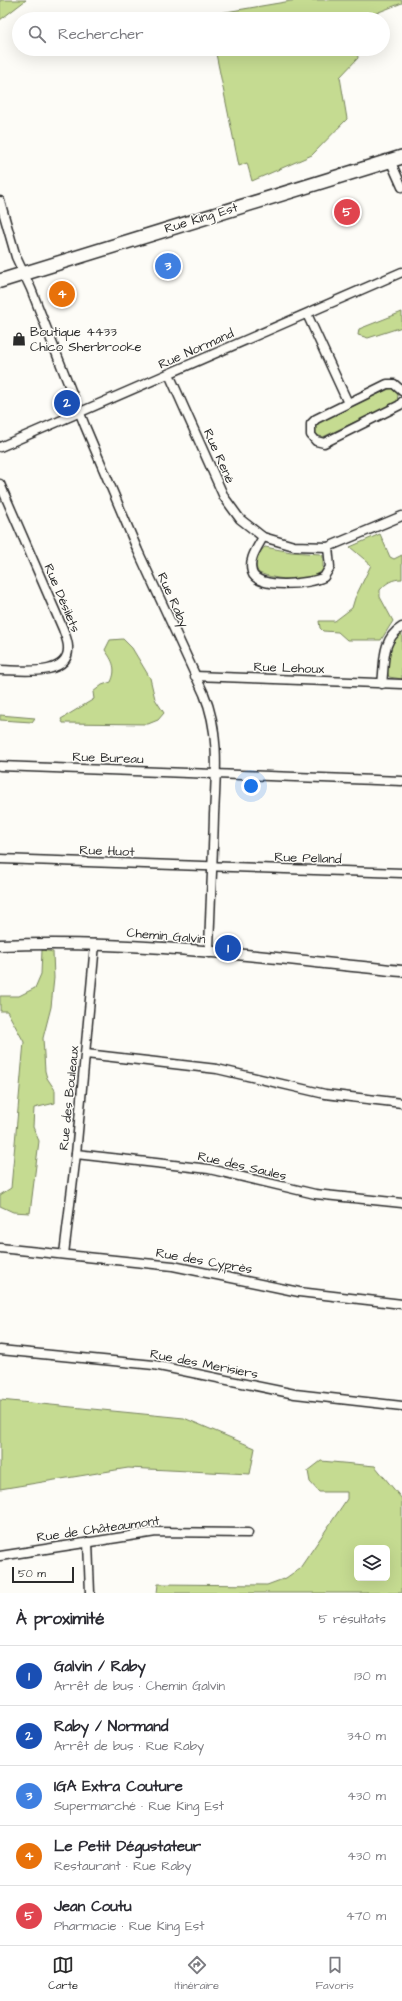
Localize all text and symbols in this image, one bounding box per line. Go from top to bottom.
search box [12,12,390,56]
icon: search [26,23,48,45]
text: Rechercher [58,24,143,45]
pin: 5 [334,197,360,227]
street label: Rue King Est [162,198,241,239]
pin: 3 [155,251,181,281]
pin: 4 [49,279,75,309]
place label: Boutique 4433 Chico Sherbrooke [30,323,141,356]
street label: Rue Normand [156,324,237,374]
shop icon: Boutique 4433 Chico Sherbrooke [11,331,27,347]
pin: 2 [54,388,80,418]
street label: Rue René [199,426,239,486]
street label: Rue Désilets [39,561,85,636]
street label: Rue Raby [152,570,193,631]
street label: Rue Lehoux [253,658,325,678]
street label: Rue Bureau [72,748,144,768]
your location [241,776,261,796]
street label: Rue Huot [79,841,136,861]
street label: Rue Pelland [274,848,342,868]
street label: Chemin Galvin [126,924,207,948]
pin: 1 [215,933,241,963]
street label: Rue des Bouleaux [55,1044,84,1151]
street label: Rue des Saules [196,1147,289,1185]
street label: Rue des Cyprès [154,1244,254,1279]
street label: Rue des Merisiers [148,1345,260,1383]
street label: Rue de Châteaumont [35,1511,161,1547]
map controls [354,1545,390,1581]
button: layers [354,1545,390,1581]
scale bar [12,1565,74,1584]
text: 50 m [18,1566,46,1581]
text: À proximité [16,1607,105,1631]
text: 5 résultats [319,1610,386,1628]
text: Galvin / Raby [54,1656,146,1677]
text: 1 [28,1667,30,1685]
text: 130 m [354,1667,386,1685]
text: Arrêt de bus · Chemin Galvin [54,1677,225,1695]
text: Raby / Normand [54,1716,168,1737]
text: 2 [25,1727,33,1745]
text: 340 m [347,1727,386,1745]
text: Arrêt de bus · Rue Raby [54,1737,204,1755]
text: IGA Extra Couture [54,1776,183,1797]
text: 3 [26,1787,32,1805]
text: 430 m [347,1787,386,1805]
text: Supermarché · Rue King Est [54,1797,224,1815]
text: Le Petit Dégustateur [54,1836,201,1857]
text: 4 [25,1847,33,1865]
text: 430 m [347,1847,386,1865]
text: Restaurant · Rue Raby [54,1857,192,1875]
text: Jean Coutu [54,1896,132,1917]
text: 5 [24,1907,34,1925]
text: 470 m [346,1907,386,1925]
text: Pharmacie · Rue King Est [54,1917,205,1935]
tab: Carte [48,1954,78,1993]
tab: Itinéraire [174,1954,219,1993]
tab: Favoris [315,1954,354,1993]

